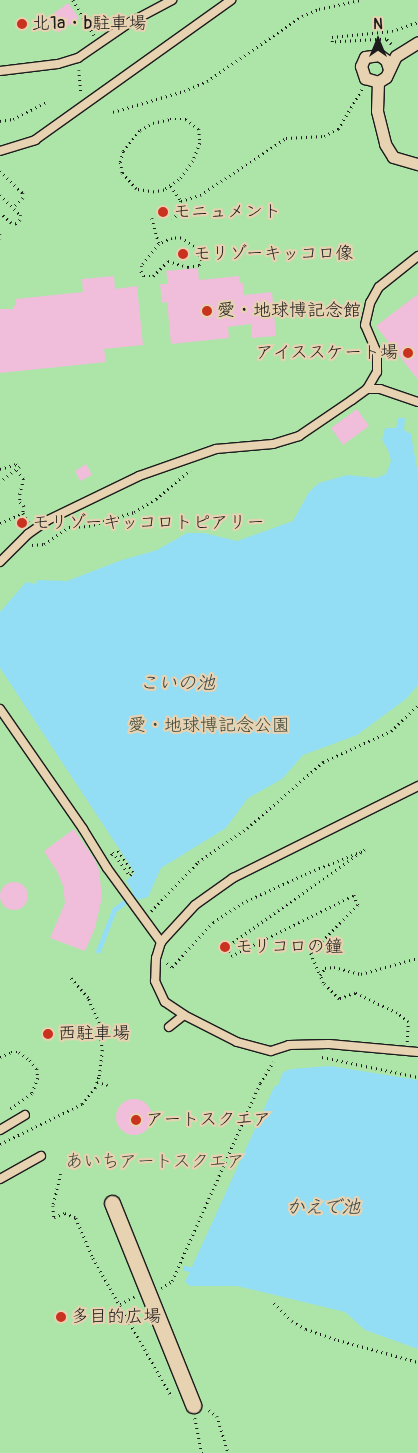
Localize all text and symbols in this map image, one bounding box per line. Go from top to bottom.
place label: 北1a・b駐車場 [32,13,146,35]
north arrow [353,15,403,65]
text: N [373,16,383,33]
marker: 北1a・b駐車場 [16,18,28,30]
place label: モニュメント [173,201,281,223]
marker: モニュメント [157,206,169,218]
place label: モリゾーキッコロ像 [193,243,354,265]
marker: モリゾーキッコロ像 [177,248,189,260]
place label: 愛・地球博記念館 [217,300,361,322]
marker: 愛・地球博記念館 [201,305,213,317]
place label: アイススケート場 [254,342,398,364]
marker: アイススケート場 [402,347,414,359]
place label: モリゾーキッコロトピアリー [32,512,265,534]
marker: モリゾーキッコロトピアリー [16,517,28,529]
water label: こいの池 [139,673,215,695]
park label: 愛・地球博記念公園 [128,715,290,737]
place label: モリコロの鐘 [235,936,343,958]
marker: モリコロの鐘 [219,941,231,953]
place label: 西駐車場 [58,1023,130,1045]
marker: 西駐車場 [42,1028,54,1040]
place label: アートスクエア [146,1109,271,1131]
marker: アートスクエア [130,1114,142,1126]
park label: あいちアートスクエア [65,1151,245,1173]
water label: かえで池 [285,1197,361,1219]
place label: 多目的広場 [71,1306,161,1328]
marker: 多目的広場 [55,1311,67,1323]

